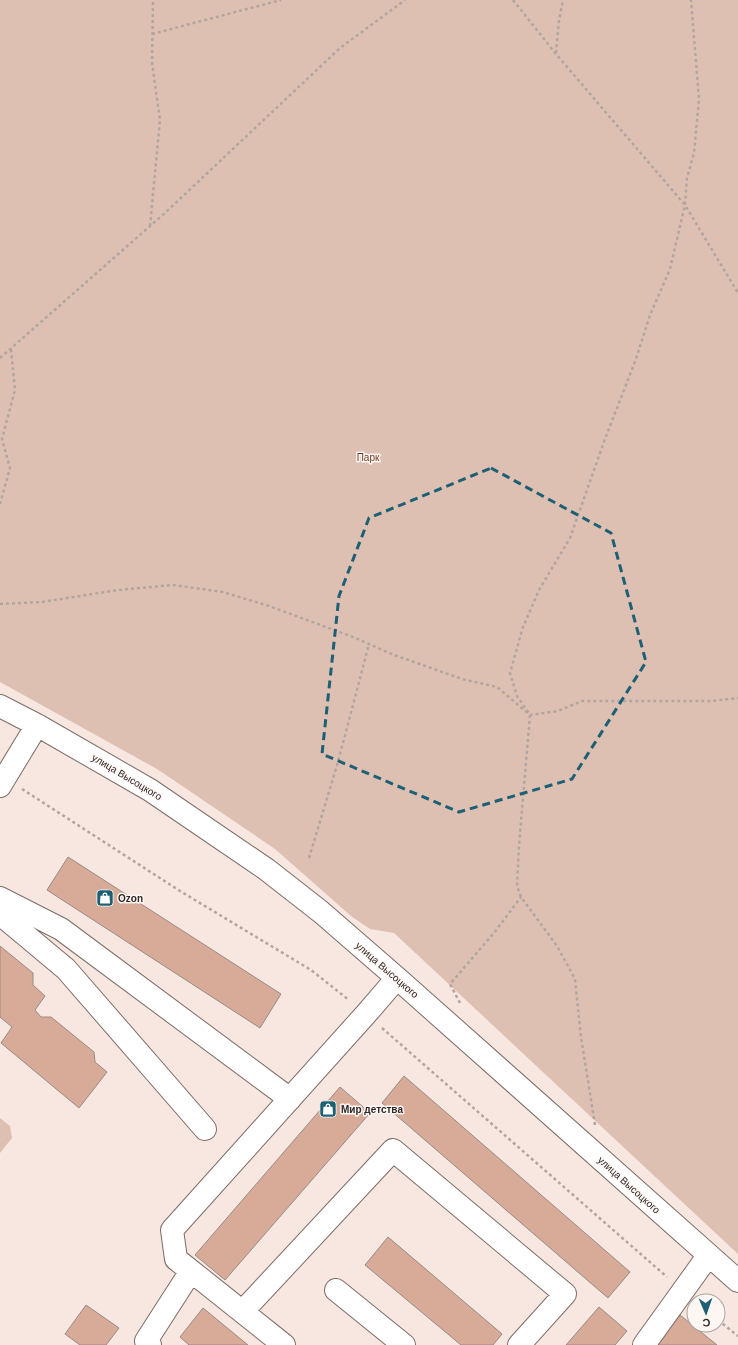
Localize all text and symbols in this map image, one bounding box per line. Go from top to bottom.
park label: Парк [357,452,380,463]
street label: улица Высоцкого [90,752,164,802]
shop icon: Ozon [95,888,115,908]
place label: Ozon [118,893,143,904]
street label: улица Высоцкого [353,940,421,1001]
shop icon: Мир детства [318,1099,338,1119]
place label: Мир детства [341,1104,403,1115]
street label: улица Высоцкого [596,1154,663,1216]
north arrow [686,1293,726,1333]
text: С [702,1317,711,1329]

